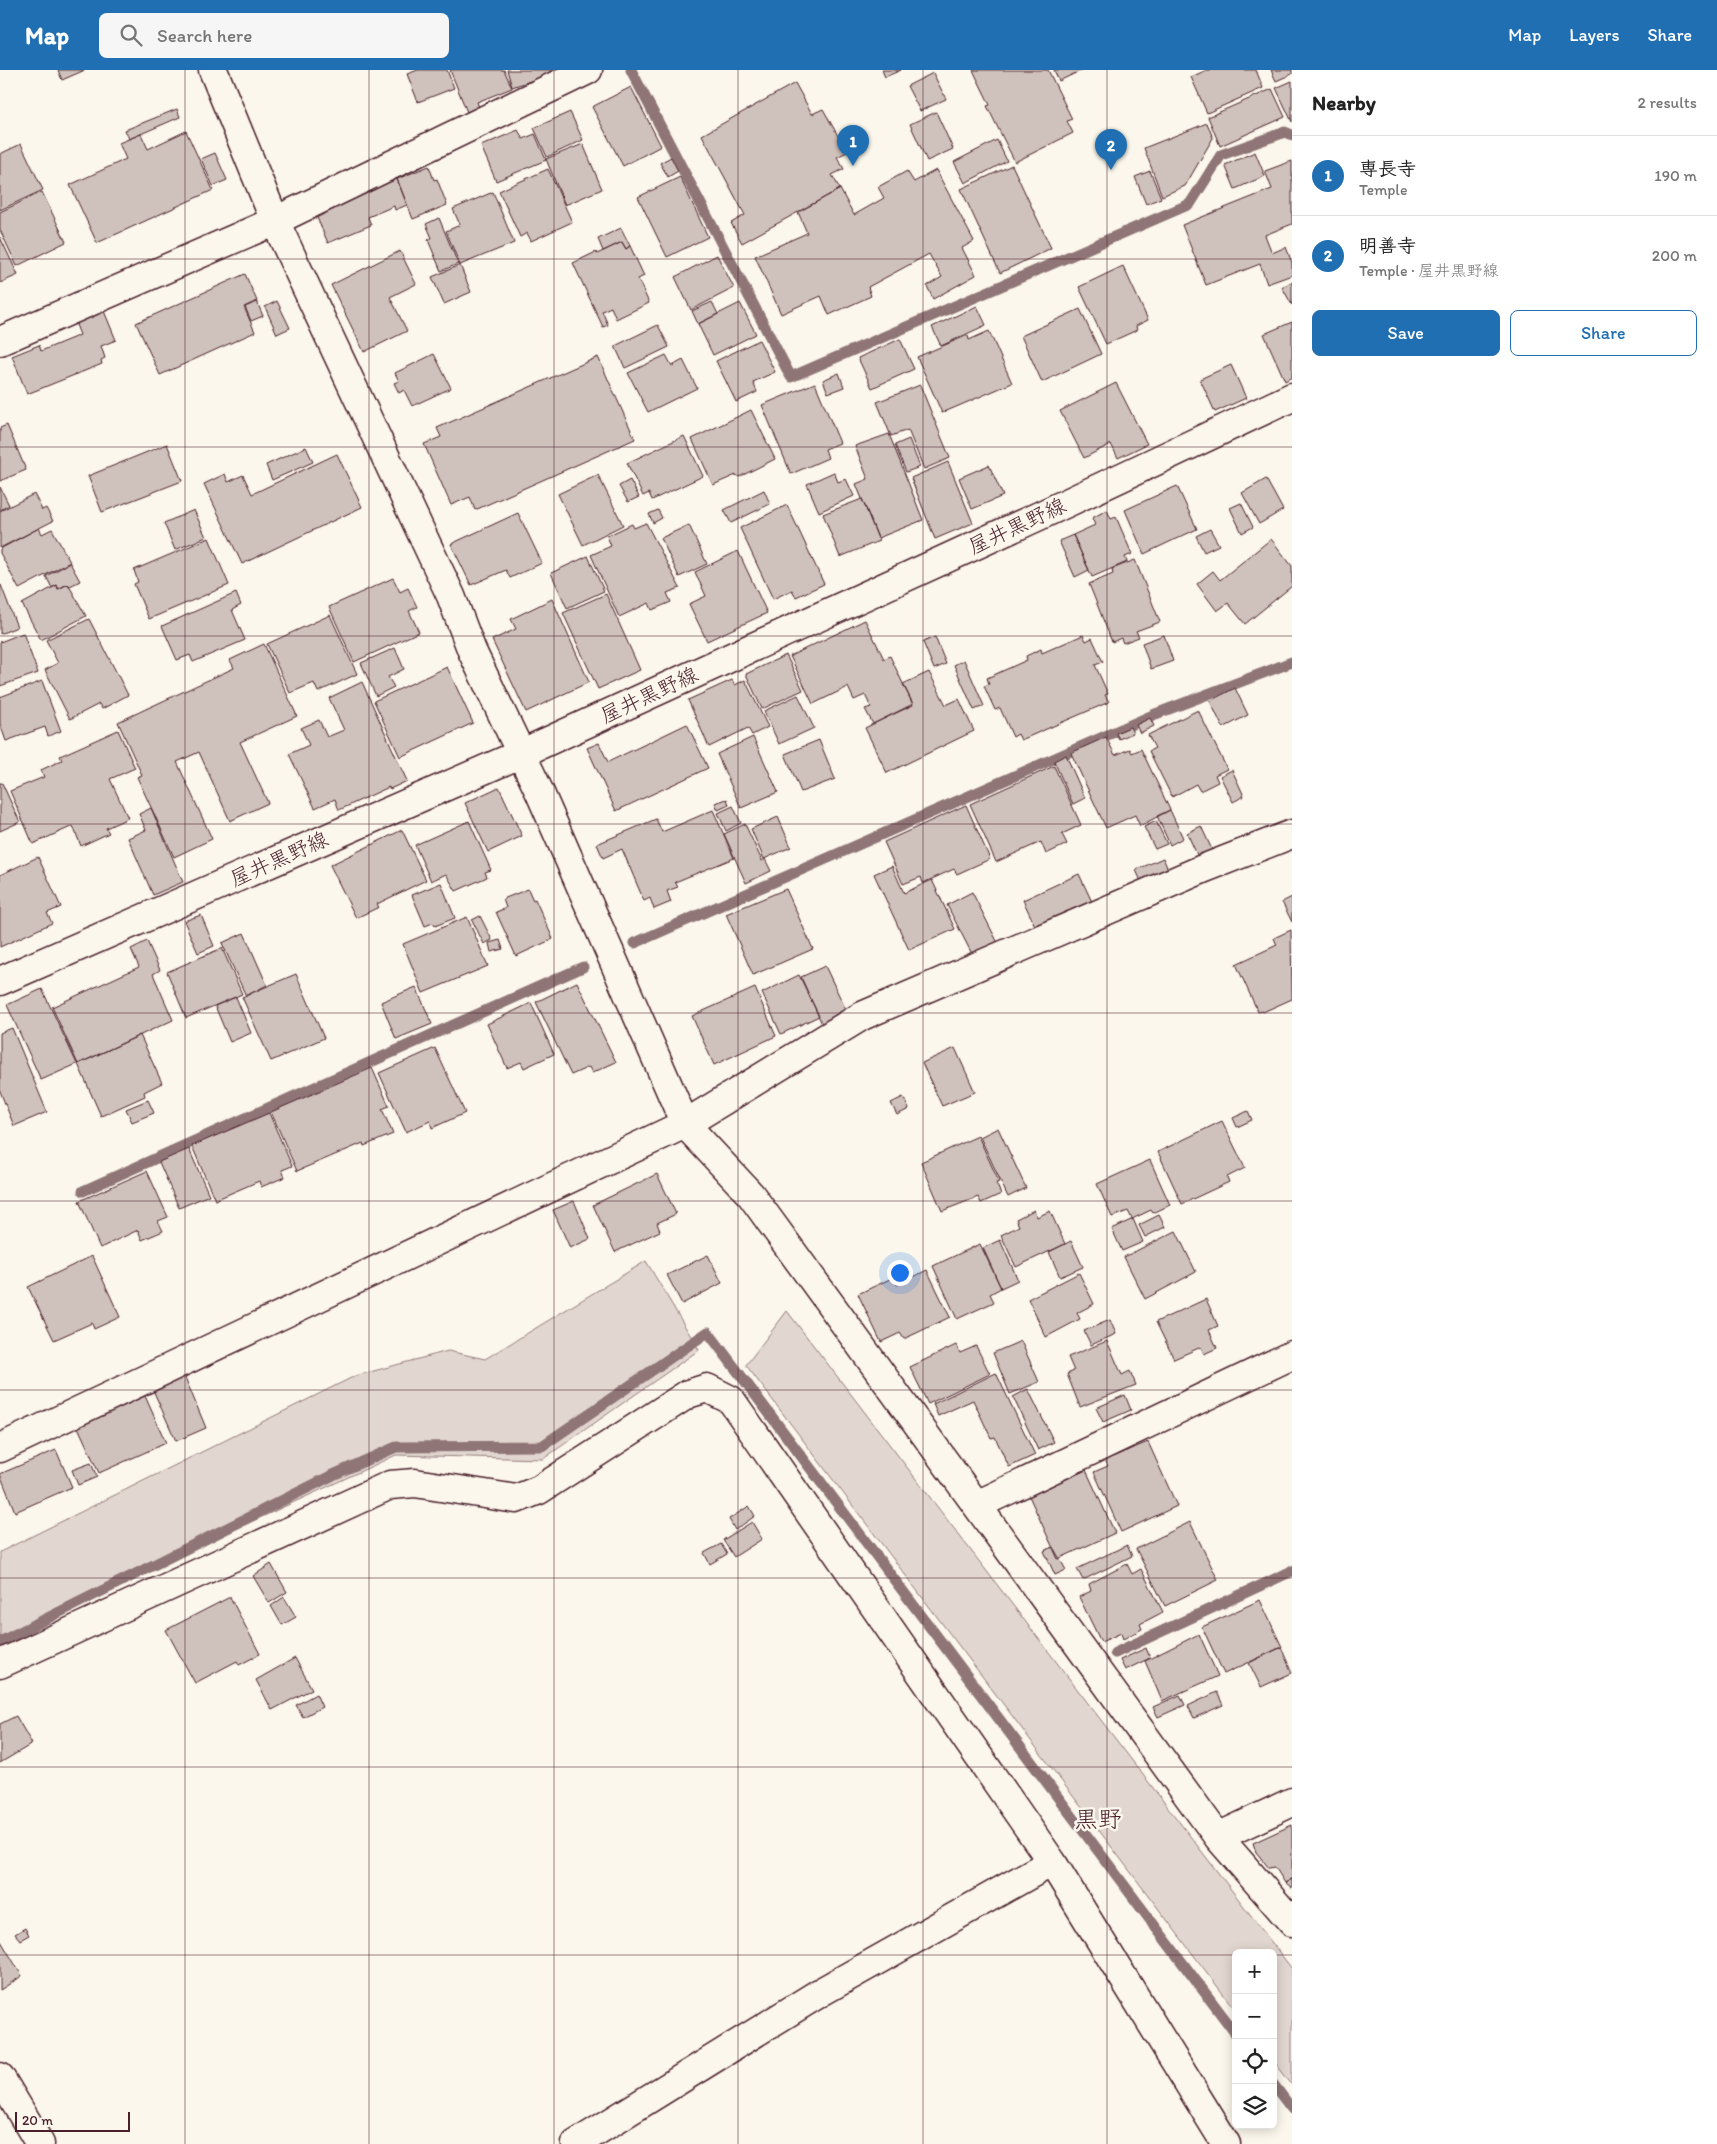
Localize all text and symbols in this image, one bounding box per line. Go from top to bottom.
search box [99,13,449,58]
text: Map [25,21,69,50]
icon: search [117,21,145,49]
text: Search here [157,24,252,47]
text: Map [1508,24,1541,46]
text: Layers [1569,24,1619,46]
text: Share [1647,24,1692,46]
text: Nearby [1312,90,1376,115]
text: 2 results [1637,93,1697,112]
pin: 1 [837,125,869,166]
pin: 2 [1095,129,1127,170]
text: 専長寺 [1359,157,1416,180]
text: 1 [1324,166,1332,185]
text: 190 m [1654,166,1697,185]
text: Temple [1359,180,1408,199]
text: 明善寺 [1359,234,1416,257]
text: 2 [1324,246,1332,265]
text: 200 m [1652,246,1697,265]
text: Temple · 屋井黒野線 [1359,261,1499,280]
button: Save [1312,310,1500,356]
button: Share [1510,310,1697,356]
street label: 屋井黒野線 [964,492,1070,559]
street label: 屋井黒野線 [596,661,702,728]
street label: 屋井黒野線 [226,826,332,891]
your location [887,1260,913,1286]
district label: 黒野 [1074,1804,1122,1833]
map controls [1232,1949,1277,2129]
button: + [1232,1949,1277,1994]
button: − [1232,1994,1277,2039]
button: locate [1232,2039,1277,2084]
button: layers [1232,2084,1277,2129]
scale bar [15,2109,130,2132]
text: 20 m [22,2112,53,2129]

